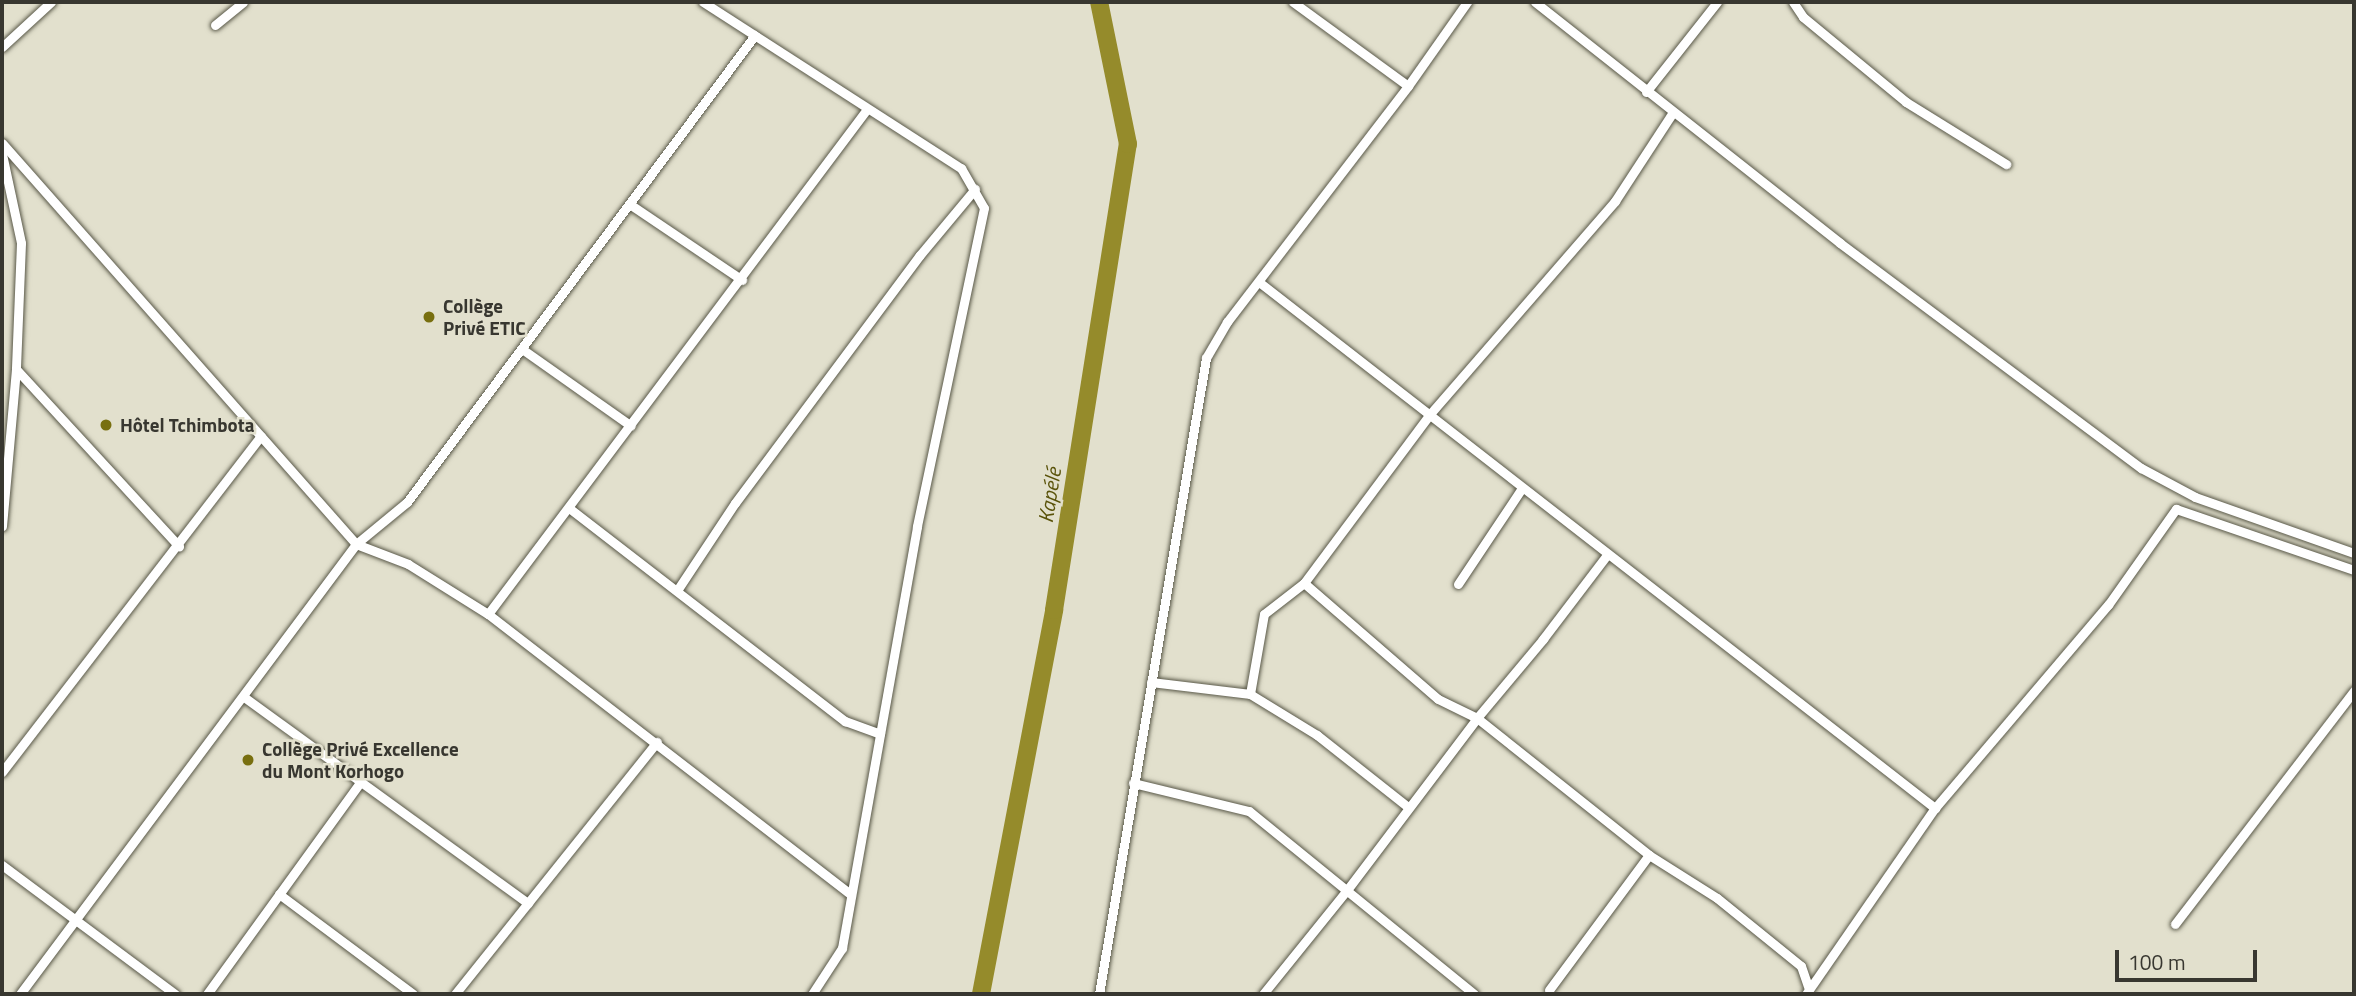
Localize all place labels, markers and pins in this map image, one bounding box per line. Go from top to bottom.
place label: Collège Privé ETIC [443,295,526,339]
marker: Collège Privé ETIC [421,309,437,325]
place label: Hôtel Tchimbota [120,414,254,436]
marker: Hôtel Tchimbota [98,417,114,433]
place label: Collège Privé Excellence du Mont Korhogo [262,738,459,782]
marker: Collège Privé Excellence du Mont Korhogo [240,752,256,768]

